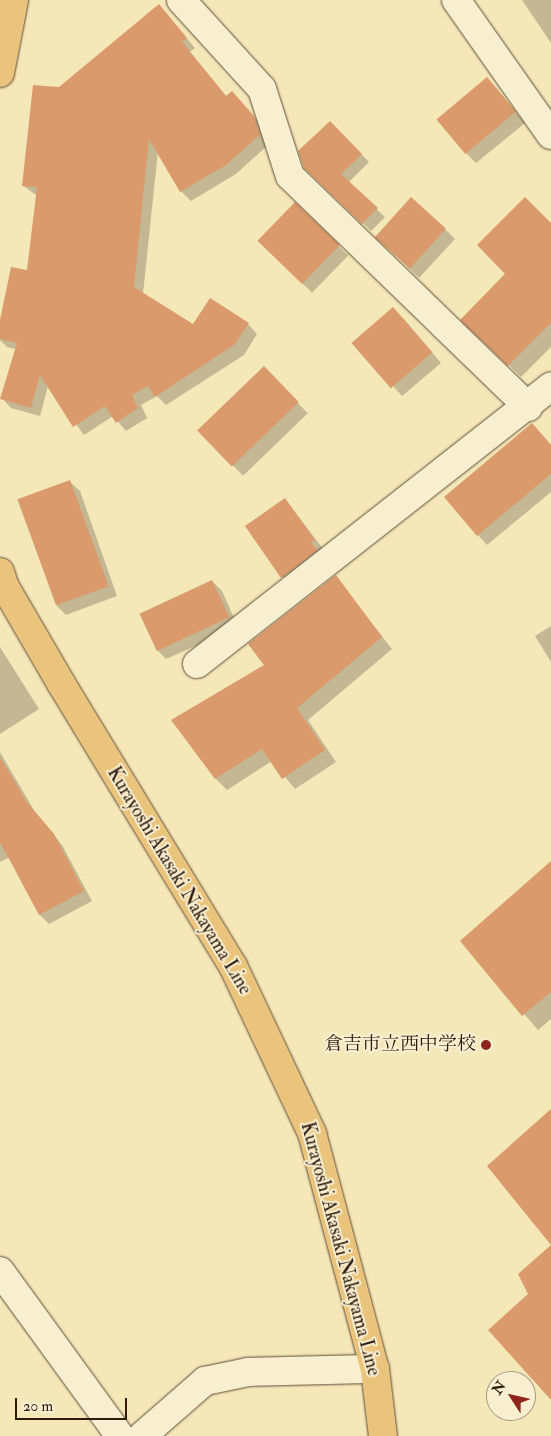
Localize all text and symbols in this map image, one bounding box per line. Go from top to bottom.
street label: Kurayoshi Akasaki Nakayama Line [102,763,256,999]
place label: 倉吉市立西中学校 [324,1034,476,1056]
marker: 倉吉市立西中学校 [480,1039,492,1051]
street label: Kurayoshi Akasaki Nakayama Line [295,1120,385,1378]
north arrow [486,1371,536,1421]
text: N [489,1378,510,1398]
scale bar [18,1388,130,1420]
text: 20 m [23,1397,53,1416]

